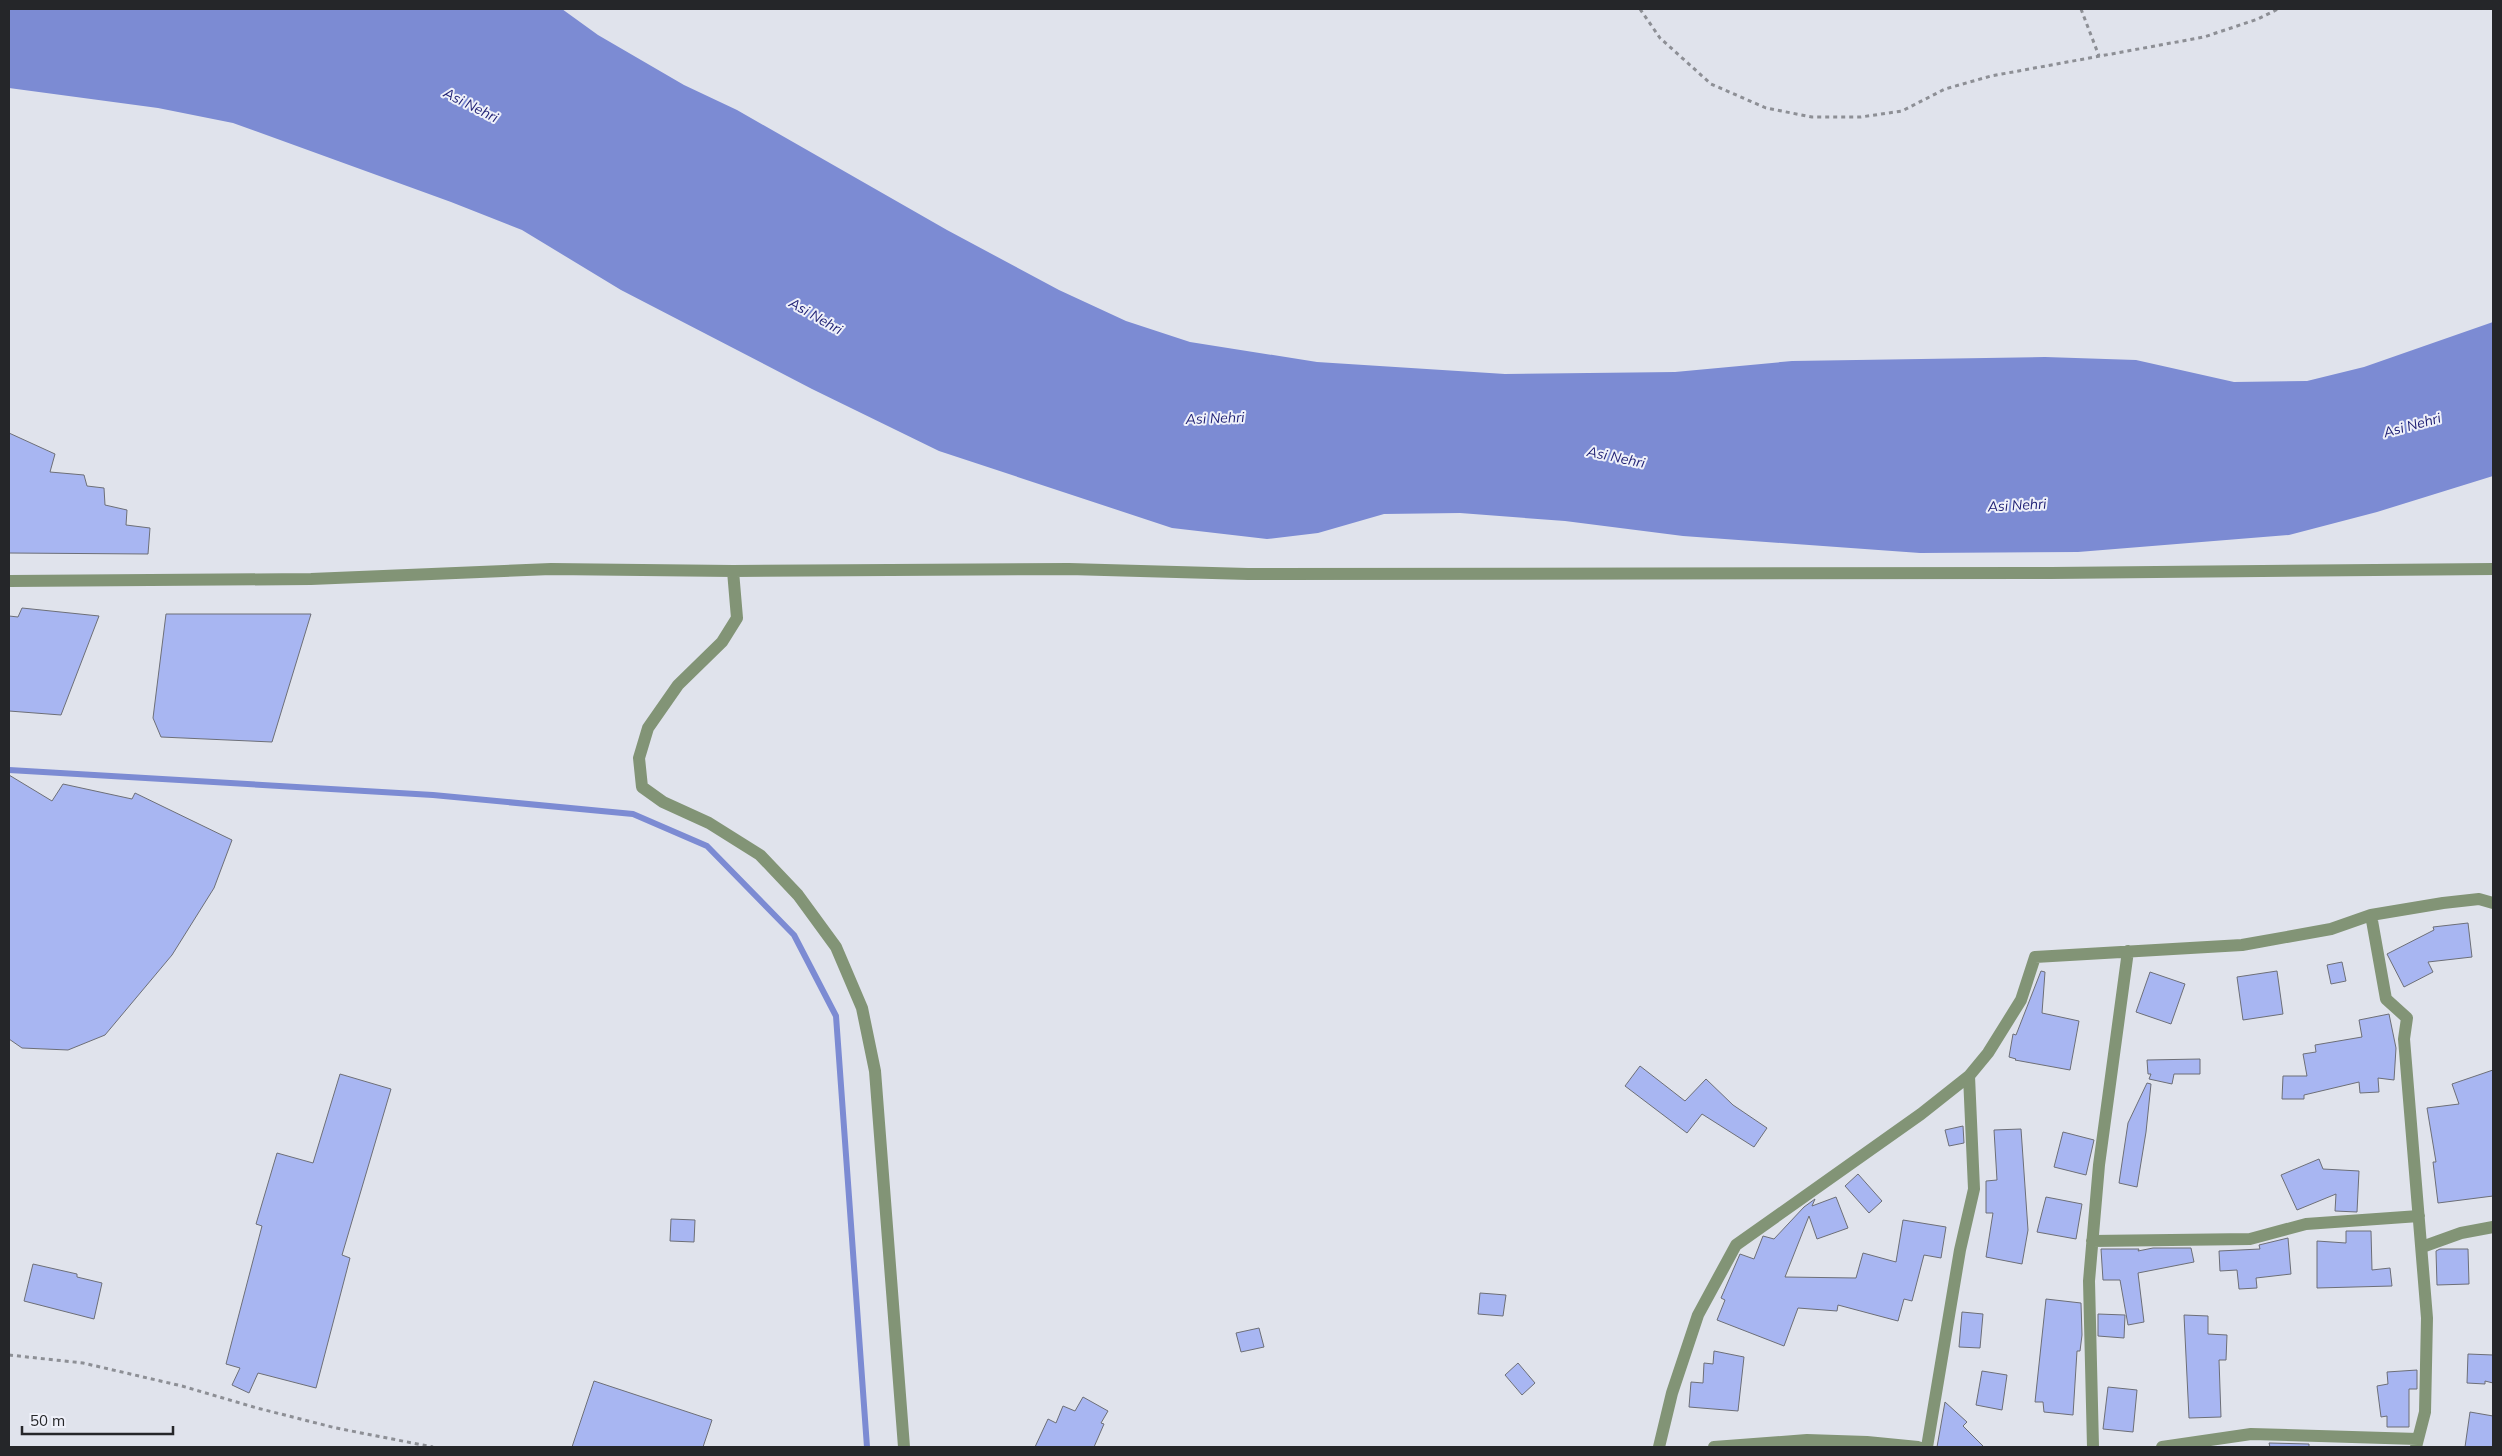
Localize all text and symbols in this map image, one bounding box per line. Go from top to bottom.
water label: Asi Nehri [440,83,502,127]
water label: Asi Nehri [785,293,847,339]
water label: Asi Nehri [1184,408,1245,428]
water label: Asi Nehri [2380,409,2443,442]
water label: Asi Nehri [1584,442,1647,472]
water label: Asi Nehri [1986,494,2048,516]
scale bar [22,1404,174,1436]
text: 50 m [30,1411,65,1430]

